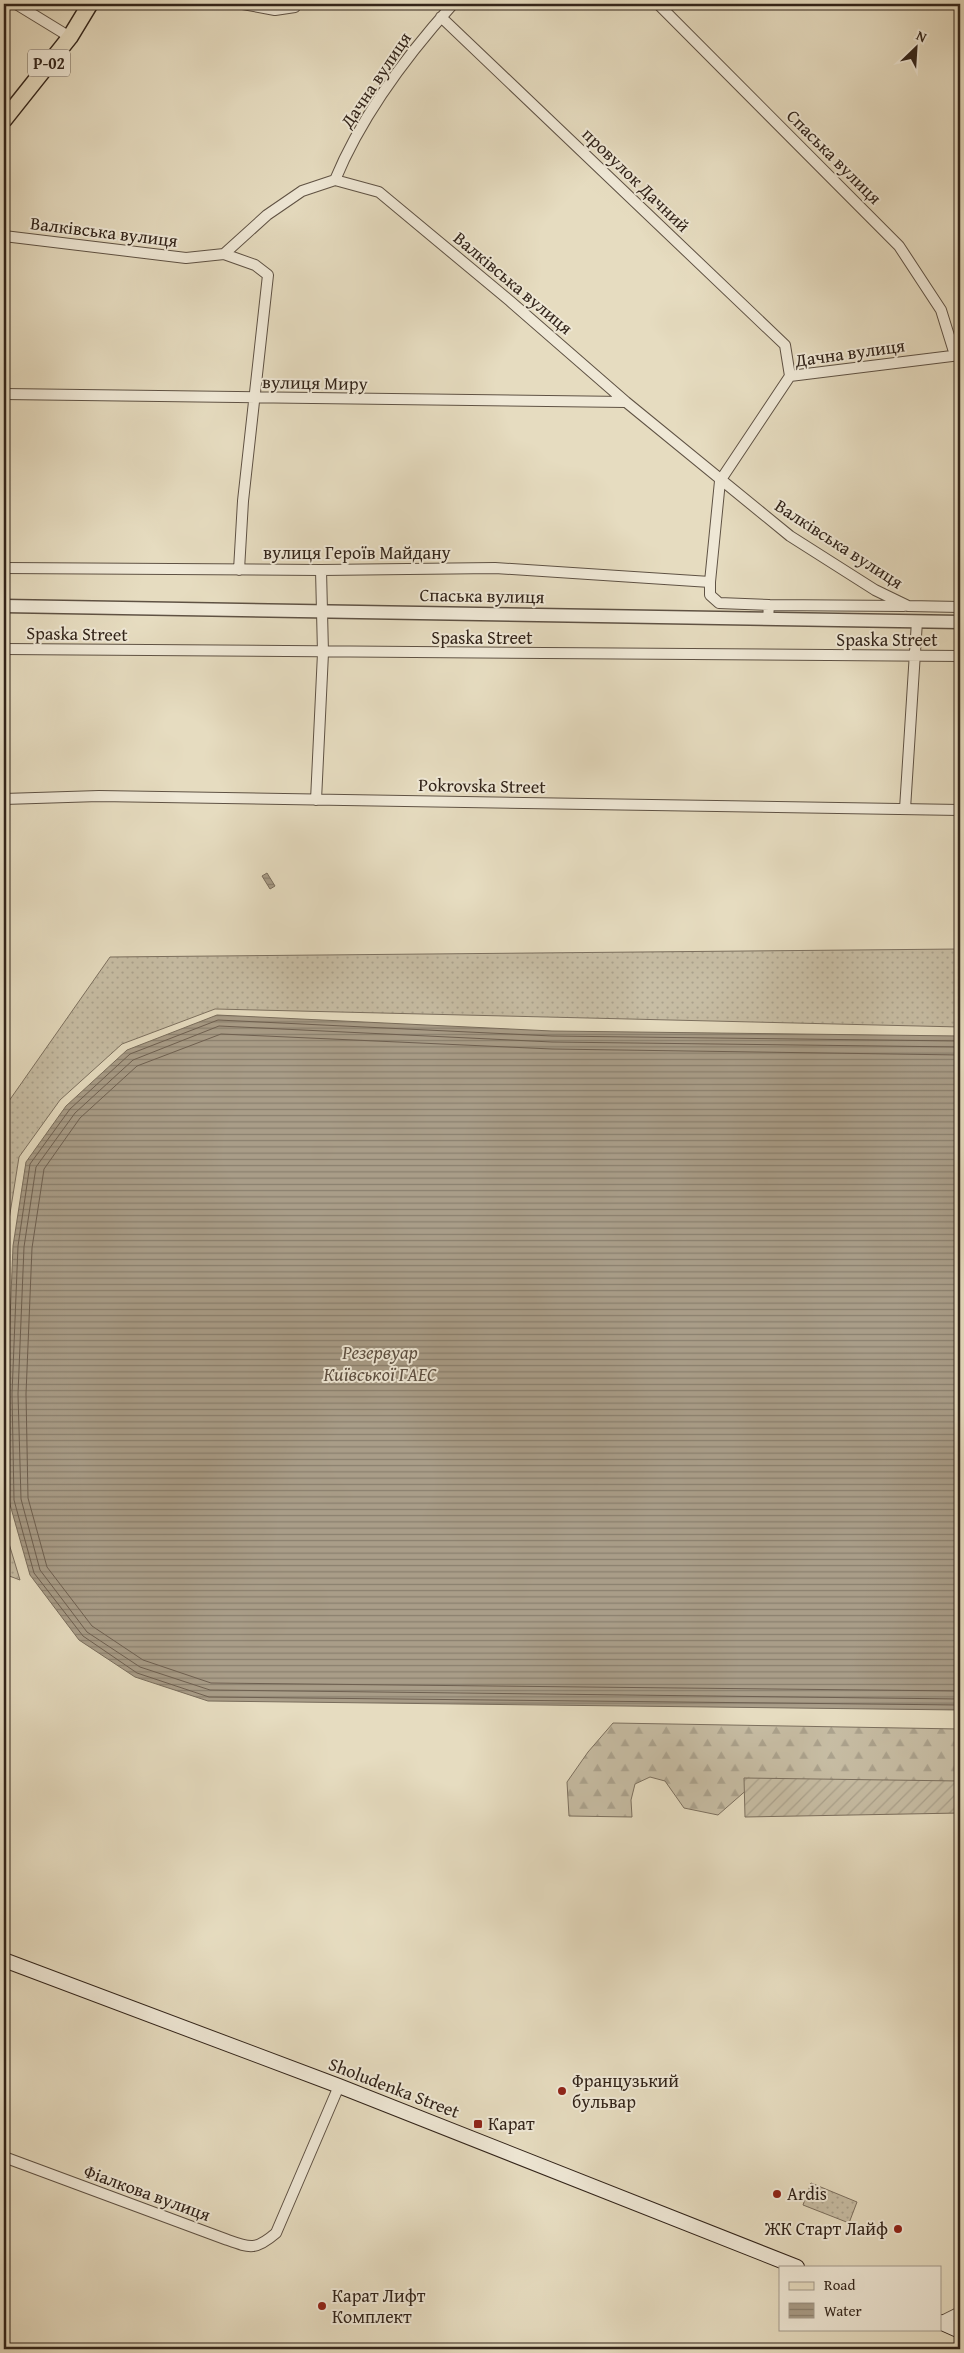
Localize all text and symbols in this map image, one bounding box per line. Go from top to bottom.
north arrow [892,22,942,72]
text: N [913,25,931,48]
street label: Дачна вулиця [333,26,418,134]
road number: Р-02 [28,49,70,76]
street label: Спаська вулиця [781,103,888,210]
street label: провулок Дачний [576,121,697,239]
street label: Валківська вулиця [29,209,179,254]
street label: Валківська вулиця [448,225,579,341]
street label: Дачна вулиця [792,331,907,374]
street label: вулиця Миру [262,368,368,397]
street label: Валківська вулиця [770,492,909,595]
street label: вулиця Героїв Майдану [263,539,451,566]
street label: Спаська вулиця [419,581,545,610]
street label: Spaska Street [26,619,129,648]
street label: Spaska Street [431,624,533,651]
street label: Spaska Street [836,626,938,653]
street label: Pokrovska Street [418,771,546,800]
water label: Резервуар Київської ГАЕС [324,1338,437,1388]
street label: Sholudenka Street [325,2050,464,2125]
place label: Французький бульвар [572,2067,679,2115]
marker: Французький бульвар [556,2085,568,2097]
place label: Карат [488,2110,535,2137]
marker: Карат [472,2118,484,2130]
street label: Фіалкова вулиця [80,2157,214,2228]
place label: Ardis [787,2180,827,2207]
marker: Ardis [771,2188,783,2200]
place label: ЖК Старт Лайф [764,2215,888,2242]
marker: ЖК Старт Лайф [892,2223,904,2235]
legend [779,2266,942,2330]
text: Road [824,2274,855,2295]
place label: Карат Лифт Комплект [332,2282,426,2330]
marker: Карат Лифт Комплект [316,2300,328,2312]
text: Water [824,2300,862,2321]

